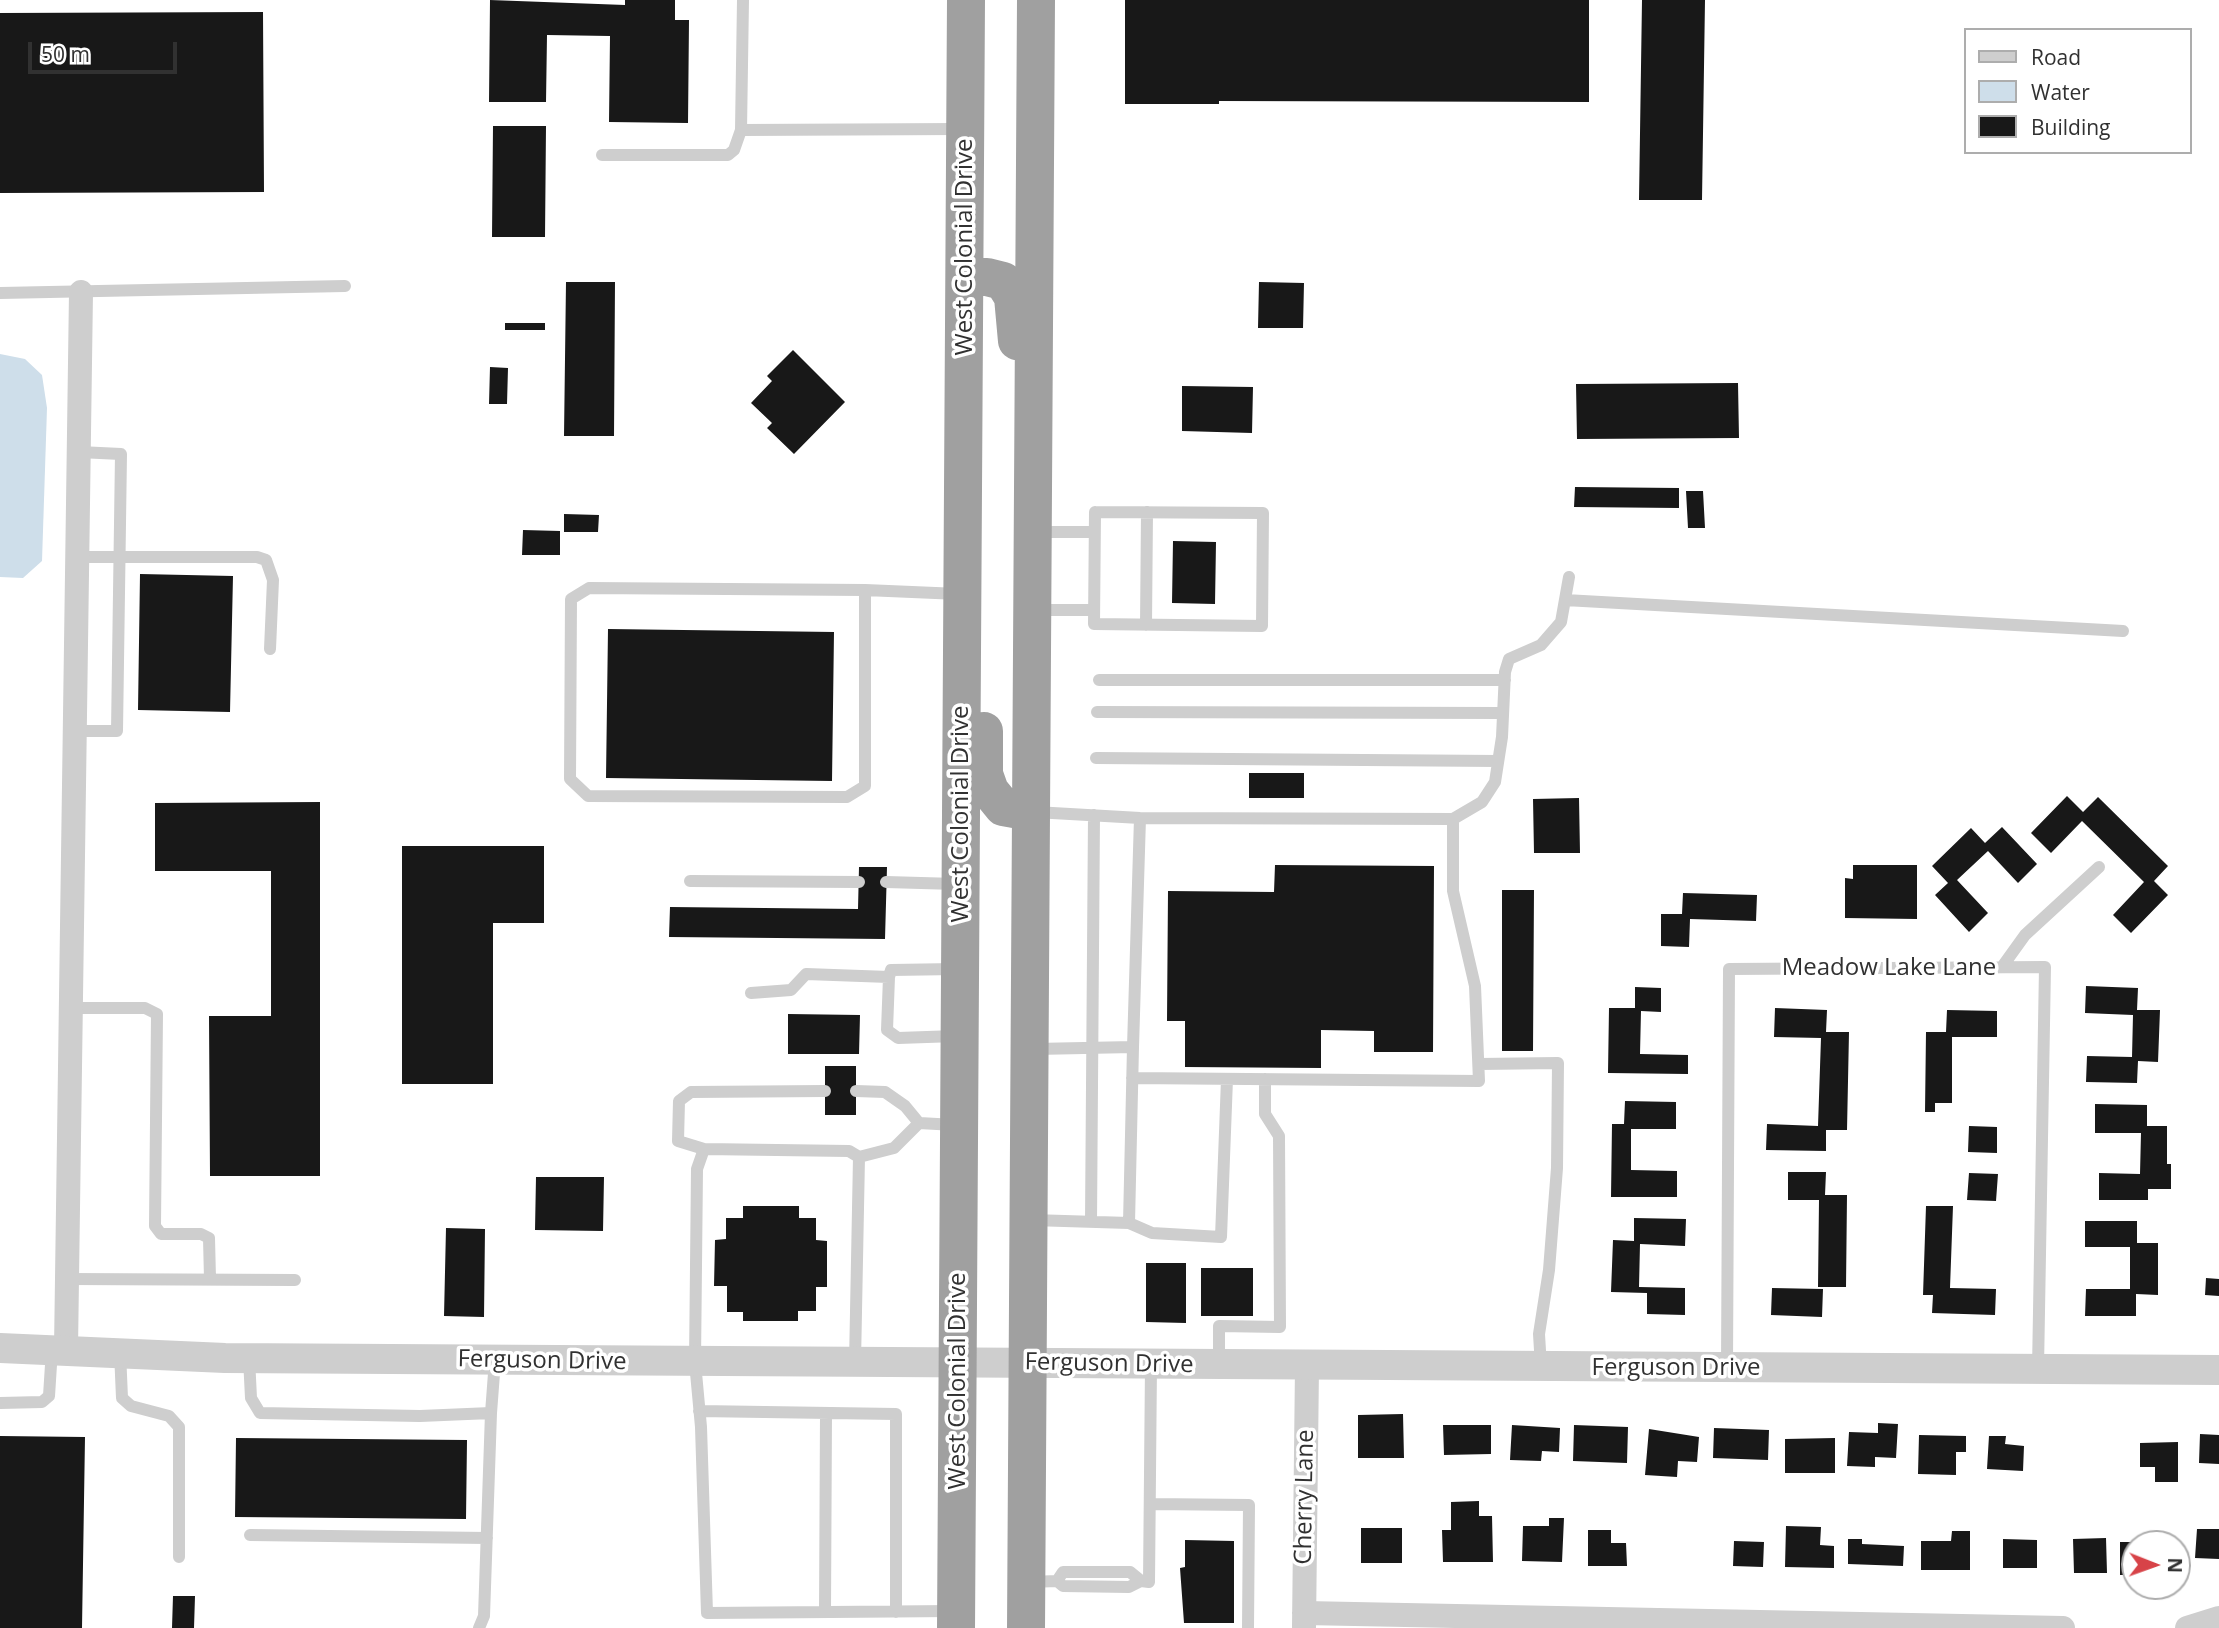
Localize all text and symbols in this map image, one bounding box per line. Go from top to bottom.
scale bar [32,28,180,72]
legend [1964,28,2191,154]
text: 50 m [41,40,90,68]
text: Road [2031,43,2081,71]
text: Water [2031,78,2090,106]
text: Building [2031,113,2110,141]
street label: West Colonial Drive [951,138,979,356]
street label: West Colonial Drive [947,705,975,923]
street label: Meadow Lake Lane [1782,954,1996,982]
street label: West Colonial Drive [944,1272,972,1490]
street label: Ferguson Drive [457,1345,627,1377]
street label: Ferguson Drive [1024,1348,1194,1380]
street label: Ferguson Drive [1592,1354,1760,1382]
street label: Cherry Lane [1289,1429,1321,1565]
north arrow [2121,1530,2191,1600]
text: N [2162,1557,2188,1573]

